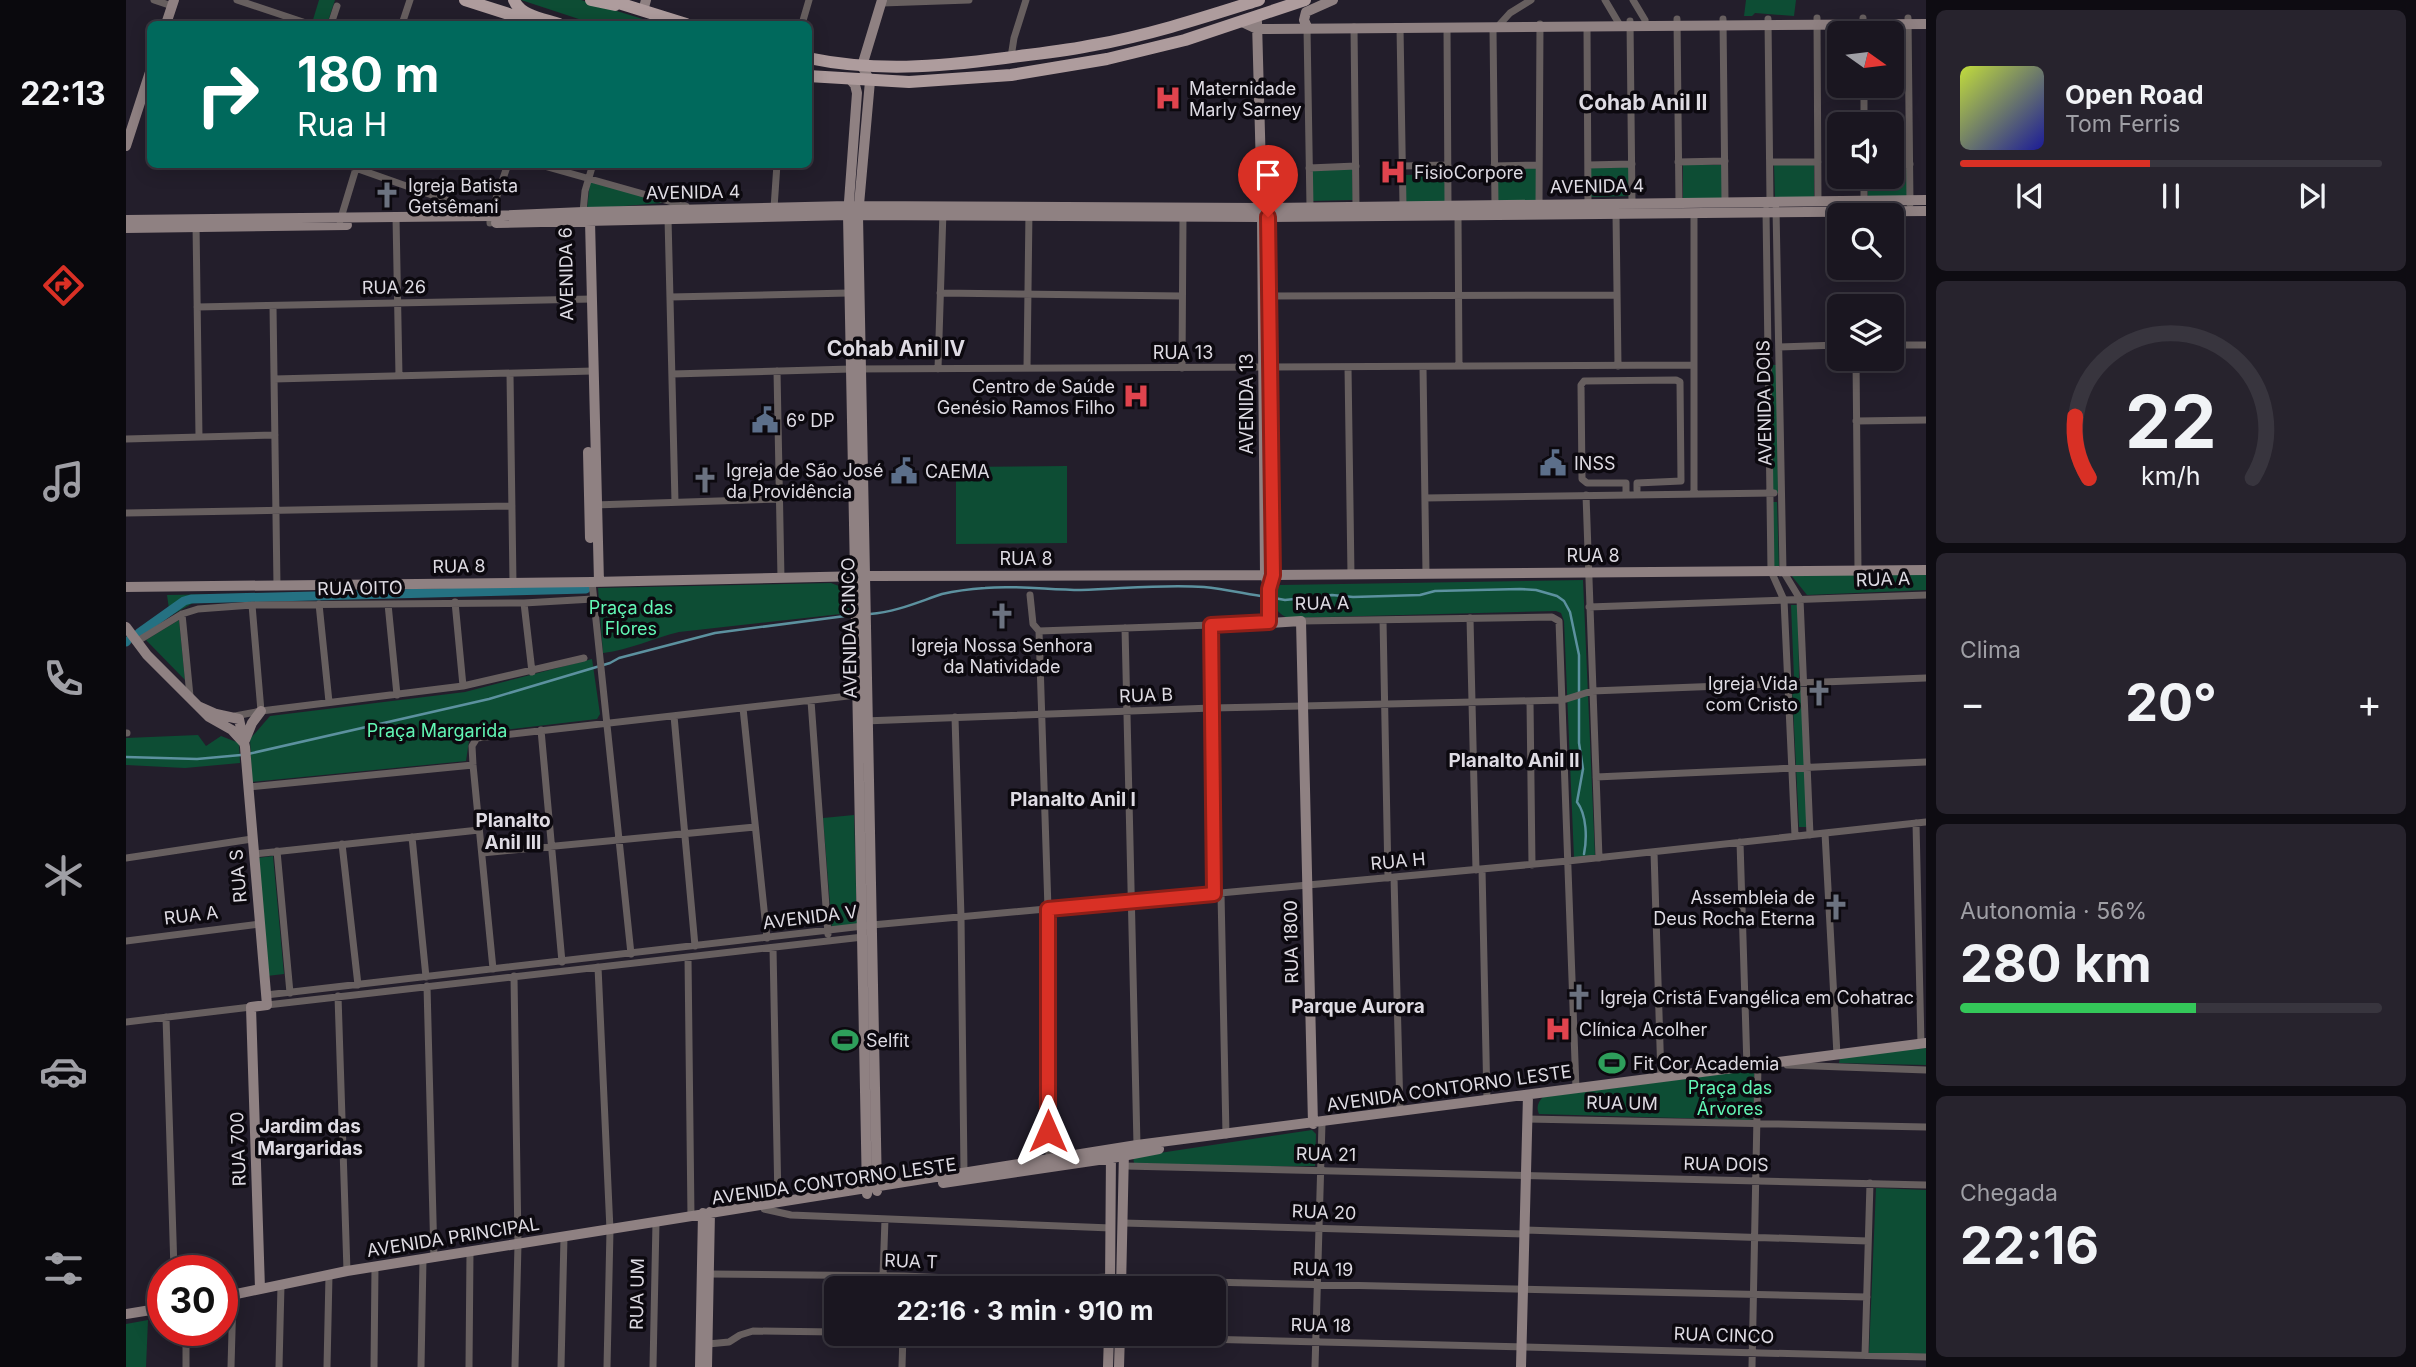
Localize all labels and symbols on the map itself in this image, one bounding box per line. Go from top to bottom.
north arrow [1827,21,1904,98]
place label: Maternidade Marly Sarney [1189,78,1302,120]
hospital icon: Maternidade Marly Sarney [1153,83,1183,113]
district label: Cohab Anil II [1579,90,1707,115]
pin [1238,145,1298,217]
hospital icon: FisioCorpore [1378,157,1408,187]
place label: FisioCorpore [1414,162,1523,183]
place label: Igreja Batista Getsêmani [408,175,518,217]
street label: AVENIDA 4 [1550,175,1644,197]
church icon: Igreja Batista Getsêmani [372,180,402,210]
street label: AVENIDA 4 [646,181,740,203]
street label: AVENIDA 6 [555,227,577,321]
street label: RUA 26 [362,276,426,298]
district label: Cohab Anil IV [827,336,966,361]
street label: AVENIDA DOIS [1752,340,1776,466]
street label: RUA 13 [1153,342,1213,363]
street label: AVENIDA 13 [1236,353,1257,455]
place label: Centro de Saúde Genésio Ramos Filho [937,376,1115,418]
hospital icon: Centro de Saúde Genésio Ramos Filho [1121,381,1151,411]
public building icon: 6º DP [750,405,780,435]
place label: 6º DP [786,410,835,431]
public building icon: INSS [1538,448,1568,478]
place label: INSS [1574,453,1616,474]
public building icon: CAEMA [889,456,919,486]
place label: Igreja de São José da Providência [726,460,884,502]
place label: CAEMA [925,461,990,482]
church icon: Igreja de São José da Providência [690,465,720,495]
street label: RUA 8 [1566,545,1620,566]
street label: RUA 8 [999,548,1053,569]
street label: RUA 8 [432,555,486,577]
street label: AVENIDA CINCO [837,557,861,699]
street label: RUA A [1855,568,1911,590]
street label: RUA OITO [317,577,403,599]
street label: RUA A [1295,592,1349,614]
park label: Praça das Flores [589,597,673,639]
church icon: Igreja Nossa Senhora da Natividade [987,601,1017,631]
place label: Igreja Nossa Senhora da Natividade [911,635,1093,677]
place label: Igreja Vida com Cristo [1706,673,1798,715]
church icon: Igreja Vida com Cristo [1804,678,1834,708]
street label: RUA B [1119,684,1173,706]
park label: Praça Margarida [367,720,507,741]
district label: Planalto Anil II [1448,749,1580,772]
district label: Planalto Anil I [1010,788,1136,811]
district label: Planalto Anil III [475,809,551,854]
street label: RUA S [225,848,251,904]
street label: RUA H [1369,848,1427,874]
place label: Assembleia de Deus Rocha Eterna [1653,887,1815,929]
church icon: Assembleia de Deus Rocha Eterna [1821,892,1851,922]
street label: RUA 1800 [1280,900,1302,984]
street label: RUA A [163,901,219,929]
street label: AVENIDA V [762,901,858,933]
church icon: Igreja Cristã Evangélica em Cohatrac [1564,982,1594,1012]
place label: Igreja Cristã Evangélica em Cohatrac [1600,987,1914,1008]
district label: Parque Aurora [1291,995,1425,1018]
hospital icon: Clínica Acolher [1543,1014,1573,1044]
place label: Clínica Acolher [1579,1019,1707,1040]
sports icon: Selfit [830,1025,860,1055]
place label: Selfit [866,1030,909,1051]
sports icon: Fit Cor Academia [1597,1048,1627,1078]
place label: Fit Cor Academia [1633,1053,1779,1074]
street label: AVENIDA CONTORNO LESTE [1325,1060,1573,1116]
park label: Praça das Árvores [1688,1077,1772,1119]
street label: RUA UM [1586,1092,1658,1114]
position arrow [1011,1094,1085,1168]
street label: RUA 700 [226,1111,250,1187]
district label: Jardim das Margaridas [257,1115,363,1160]
street label: RUA 21 [1296,1143,1356,1165]
street label: AVENIDA CONTORNO LESTE [710,1153,958,1209]
street label: RUA DOIS [1683,1153,1769,1175]
street label: RUA 20 [1291,1200,1357,1224]
street label: AVENIDA PRINCIPAL [365,1213,541,1261]
street label: RUA T [884,1250,938,1272]
speed limit sign: 30 [147,1255,238,1346]
street label: RUA UM [626,1258,648,1330]
street label: RUA 19 [1293,1258,1353,1280]
street label: RUA 18 [1291,1314,1351,1336]
street label: RUA CINCO [1673,1323,1775,1347]

